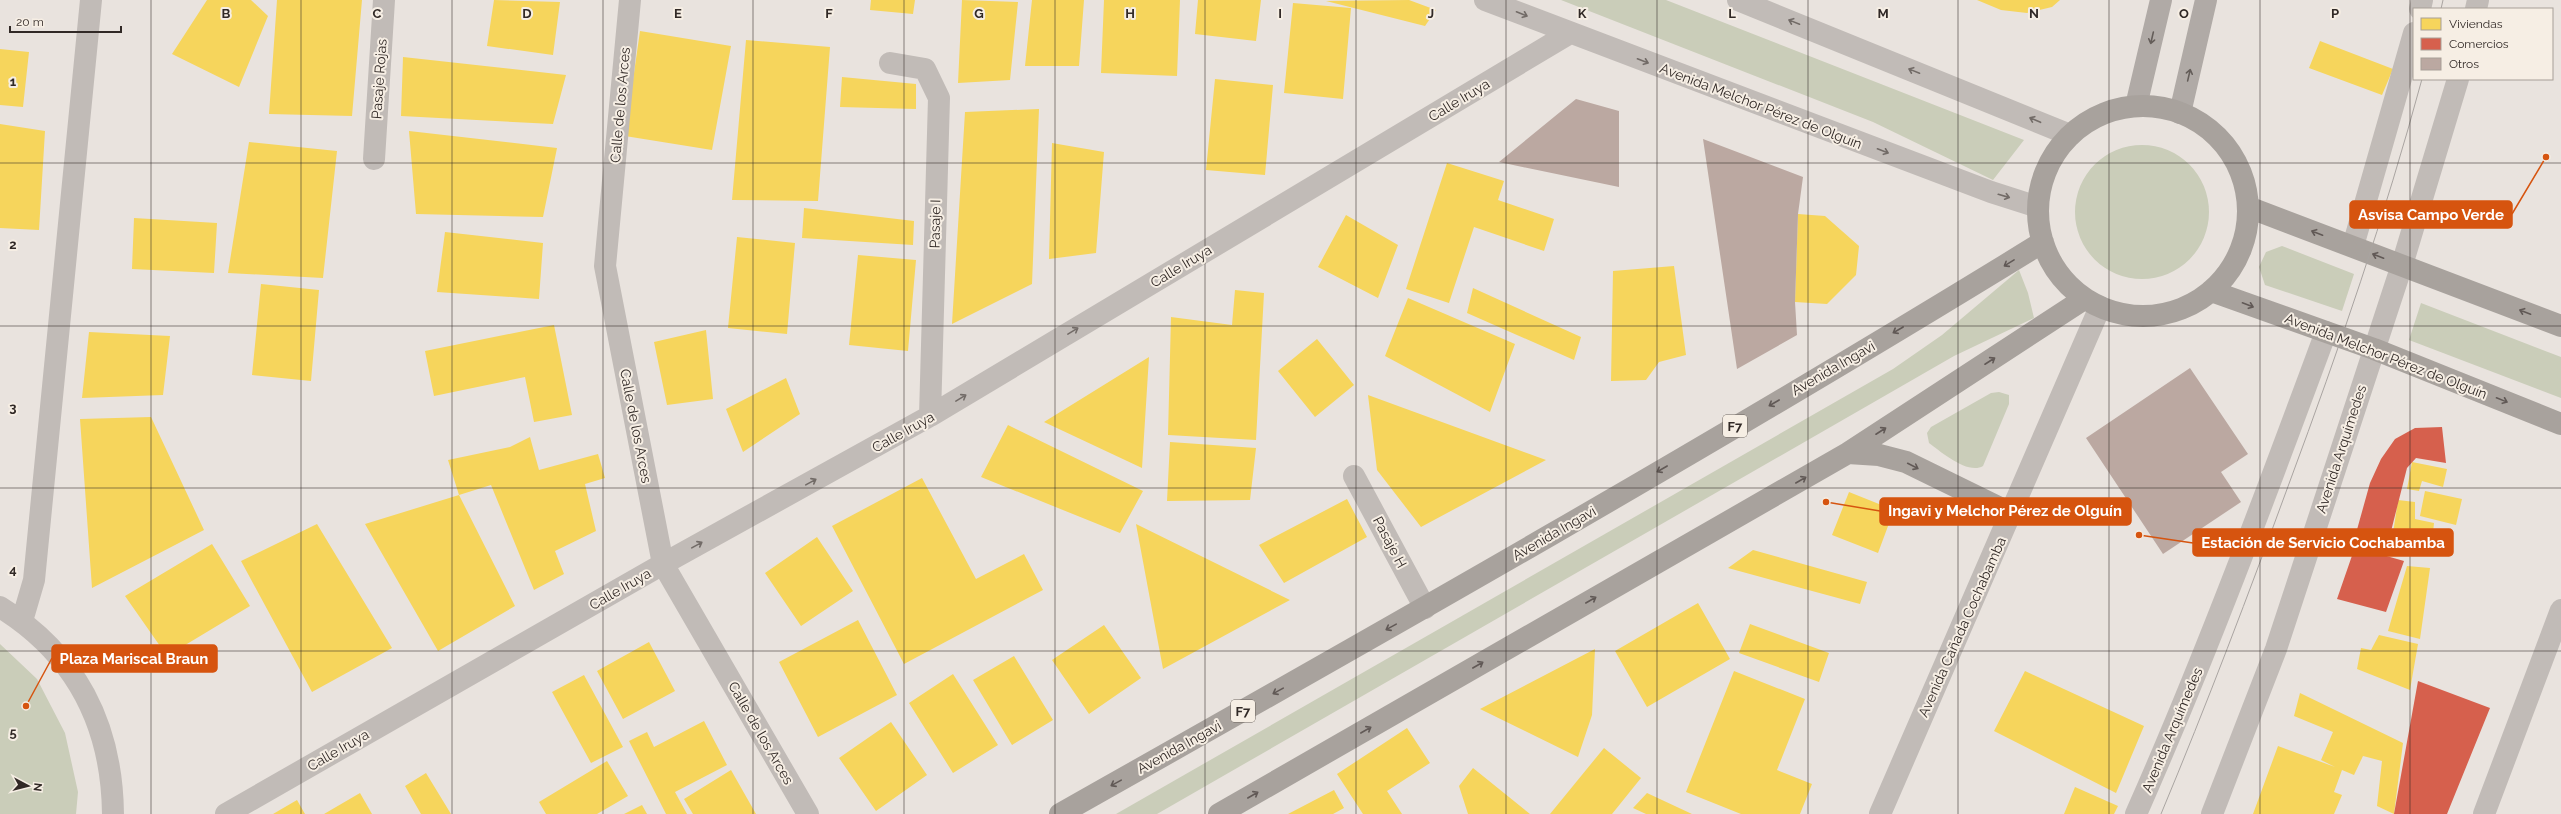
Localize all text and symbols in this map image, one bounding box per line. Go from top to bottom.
text: B [222,6,231,21]
text: C [373,6,382,21]
text: D [522,6,532,21]
text: E [674,6,682,21]
text: F [825,6,833,21]
text: G [974,6,984,21]
text: H [1125,6,1135,21]
text: I [1278,6,1282,21]
text: J [1428,6,1434,21]
text: K [1578,6,1587,21]
text: L [1728,6,1736,21]
text: M [1877,6,1889,21]
text: N [2029,6,2039,21]
text: O [2179,6,2189,21]
text: P [2331,6,2339,21]
scale bar [10,8,121,34]
legend [2413,8,2553,80]
one-way arrow [1515,11,1527,19]
text: 20 m [16,15,44,29]
text: Viviendas [2449,17,2503,31]
one-way arrow [1788,18,1800,26]
one-way arrow [2147,31,2155,44]
text: Comercios [2449,37,2509,51]
street label: Pasaje Rojas [368,38,390,120]
street label: Calle de los Arces [607,46,633,163]
one-way arrow [1637,57,1649,65]
text: Otros [2449,57,2479,71]
street label: Avenida Melchor Pérez de Olguín [1658,60,1864,152]
one-way arrow [1909,67,1921,74]
one-way arrow [2185,69,2193,82]
text: 1 [10,74,17,89]
street label: Calle Iruya [1426,76,1492,124]
one-way arrow [2029,116,2041,123]
one-way arrow [1876,148,1888,156]
one-way arrow [1998,193,2011,200]
street label: Pasaje I [927,199,943,249]
callout: Asvisa Campo Verde [2350,201,2512,228]
text: Asvisa Campo Verde [2358,206,2504,224]
one-way arrow [2311,228,2323,236]
text: 2 [9,237,17,252]
street label: Calle Iruya [1148,242,1214,290]
one-way arrow [2372,252,2384,260]
one-way arrow [2003,259,2015,267]
one-way arrow [2241,301,2253,309]
one-way arrow [2518,308,2531,315]
street label: Avenida Melchor Pérez de Olguín [2283,310,2489,402]
one-way arrow [1067,327,1079,335]
one-way arrow [1892,327,1904,335]
street label: Avenida Ingavi [1788,338,1878,398]
one-way arrow [1984,357,1995,365]
street label: Calle de los Arces [617,368,655,485]
street label: Avenida Arquímedes [2313,383,2369,515]
one-way arrow [955,394,966,402]
one-way arrow [2495,396,2507,404]
text: 3 [9,400,17,415]
one-way arrow [1768,400,1780,408]
street label: Calle Iruya [869,408,937,456]
road number: F7 [1723,415,1747,437]
one-way arrow [1875,427,1887,435]
one-way arrow [1907,463,1919,470]
one-way arrow [1657,465,1668,473]
one-way arrow [1795,476,1807,484]
one-way arrow [805,478,817,486]
callout: Ingavi y Melchor Pérez de Olguín [1880,498,2131,525]
text: Ingavi y Melchor Pérez de Olguín [1888,502,2122,520]
street label: Avenida Ingavi [1509,503,1599,563]
street label: Pasaje H [1370,514,1410,570]
callout: Estación de Servicio Cochabamba [2193,529,2453,556]
text: Estación de Servicio Cochabamba [2201,534,2445,552]
street label: Avenida Cañada Cochabamba [1915,535,2009,719]
one-way arrow [691,541,703,549]
text: 4 [9,562,17,577]
street label: Calle Iruya [586,565,654,613]
one-way arrow [1585,596,1597,604]
one-way arrow [1385,624,1397,632]
callout: Plaza Mariscal Braun [52,645,217,672]
text: Plaza Mariscal Braun [60,650,208,668]
one-way arrow [1472,661,1484,669]
street label: Avenida Arquímedes [2138,665,2206,795]
street label: Calle de los Arces [725,679,797,787]
one-way arrow [1272,688,1284,696]
road number: F7 [1231,700,1255,722]
street label: Avenida Ingavi [1134,717,1224,777]
text: 5 [9,725,17,740]
one-way arrow [1360,725,1372,733]
street label: Calle Iruya [304,726,372,774]
north arrow [8,766,48,806]
one-way arrow [1110,779,1122,787]
text: N [30,782,44,792]
one-way arrow [1247,790,1259,798]

